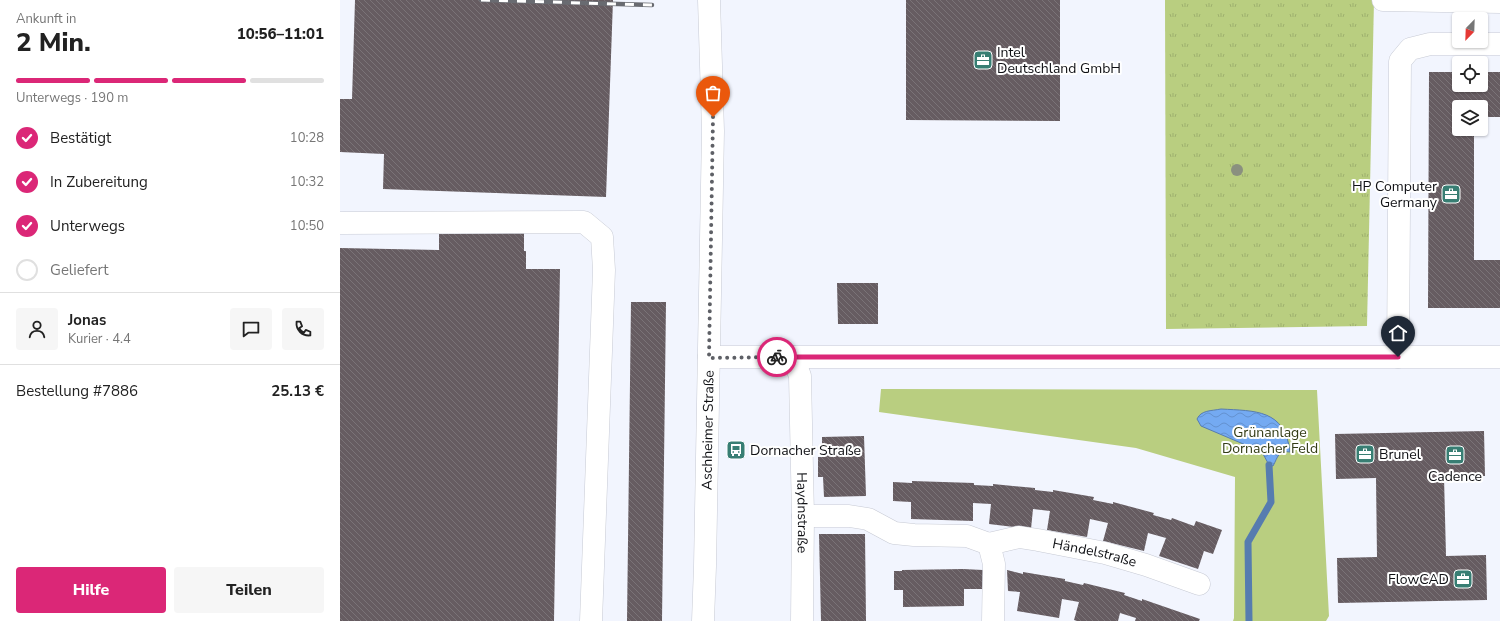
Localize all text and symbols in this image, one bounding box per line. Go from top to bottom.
text: Ankunft in [16,10,76,28]
north arrow [1452,12,1488,48]
map controls [1452,12,1488,136]
text: 10:56–11:01 [237,24,324,44]
text: 2 Min. [16,25,91,60]
place label: Intel Deutschland GmbH [997,43,1121,78]
office icon: Intel Deutschland GmbH [972,49,994,71]
button: locate [1452,56,1488,92]
pin [696,76,730,117]
icon: bag [702,82,724,104]
text: Unterwegs · 190 m [16,89,128,107]
button: layers [1452,100,1488,136]
icon: check [16,127,38,149]
text: Bestätigt [50,128,111,148]
text: 10:28 [290,129,324,147]
icon: check [16,171,38,193]
text: In Zubereitung [50,172,148,192]
text: 10:32 [290,173,324,191]
place label: HP Computer Germany [1352,177,1438,212]
office icon: HP Computer Germany [1440,183,1462,205]
icon: check [16,215,38,237]
text: Unterwegs [50,216,125,236]
text: 10:50 [290,217,324,235]
text: Geliefert [50,260,109,280]
button: person [16,308,58,350]
button: chat [230,308,272,350]
button: phone [282,308,324,350]
text: Jonas [68,310,106,330]
pin [1381,316,1415,357]
icon: home [1387,322,1409,344]
text: Kurier · 4.4 [68,330,131,348]
courier [757,337,797,377]
icon: bike [766,346,788,368]
street label: Aschheimer Straße [697,370,718,490]
text: Bestellung #7886 [16,381,138,401]
text: 25.13 € [271,381,324,401]
park label: Grünanlage Dornacher Feld [1222,423,1318,458]
bus stop icon: Dornacher Straße [725,439,747,461]
place label: Dornacher Straße [750,441,861,460]
office icon: Brunel [1354,443,1376,465]
office icon: Cadence [1444,444,1466,466]
place label: Brunel [1379,445,1422,464]
place label: Cadence [1428,467,1482,486]
street label: Haydnstraße [793,472,813,553]
street label: Händelstraße [1051,534,1139,571]
button: Hilfe [16,567,166,613]
button: Teilen [174,567,324,613]
office icon: FlowCAD [1452,568,1474,590]
place label: FlowCAD [1388,570,1449,589]

